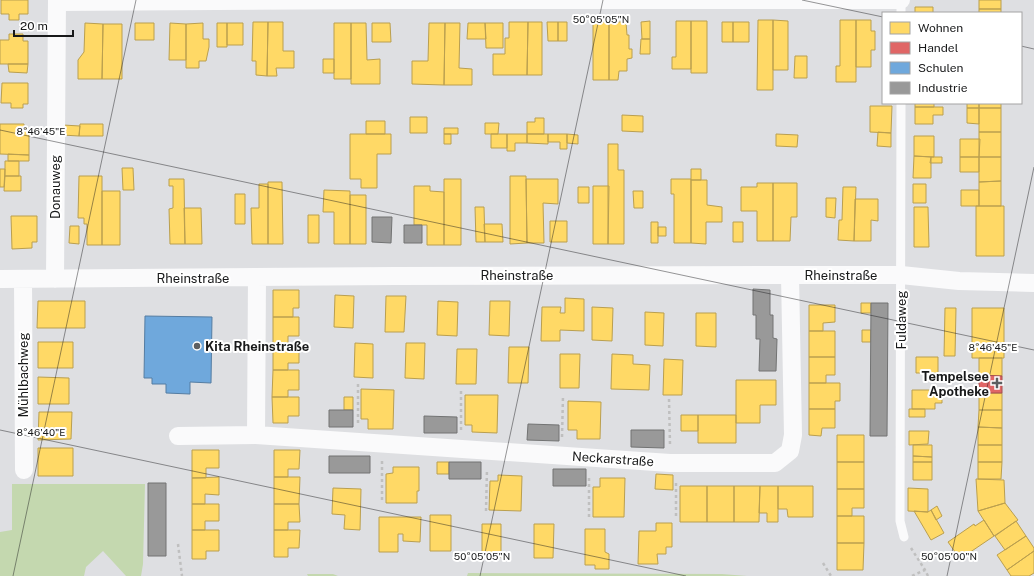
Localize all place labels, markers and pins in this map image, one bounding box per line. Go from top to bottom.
place label: Kita Rheinstraße [205,339,309,354]
marker: Kita Rheinstraße [192,341,202,351]
place label: Tempelsee Apotheke [921,369,989,399]
marker: Tempelsee Apotheke [992,378,1002,388]

